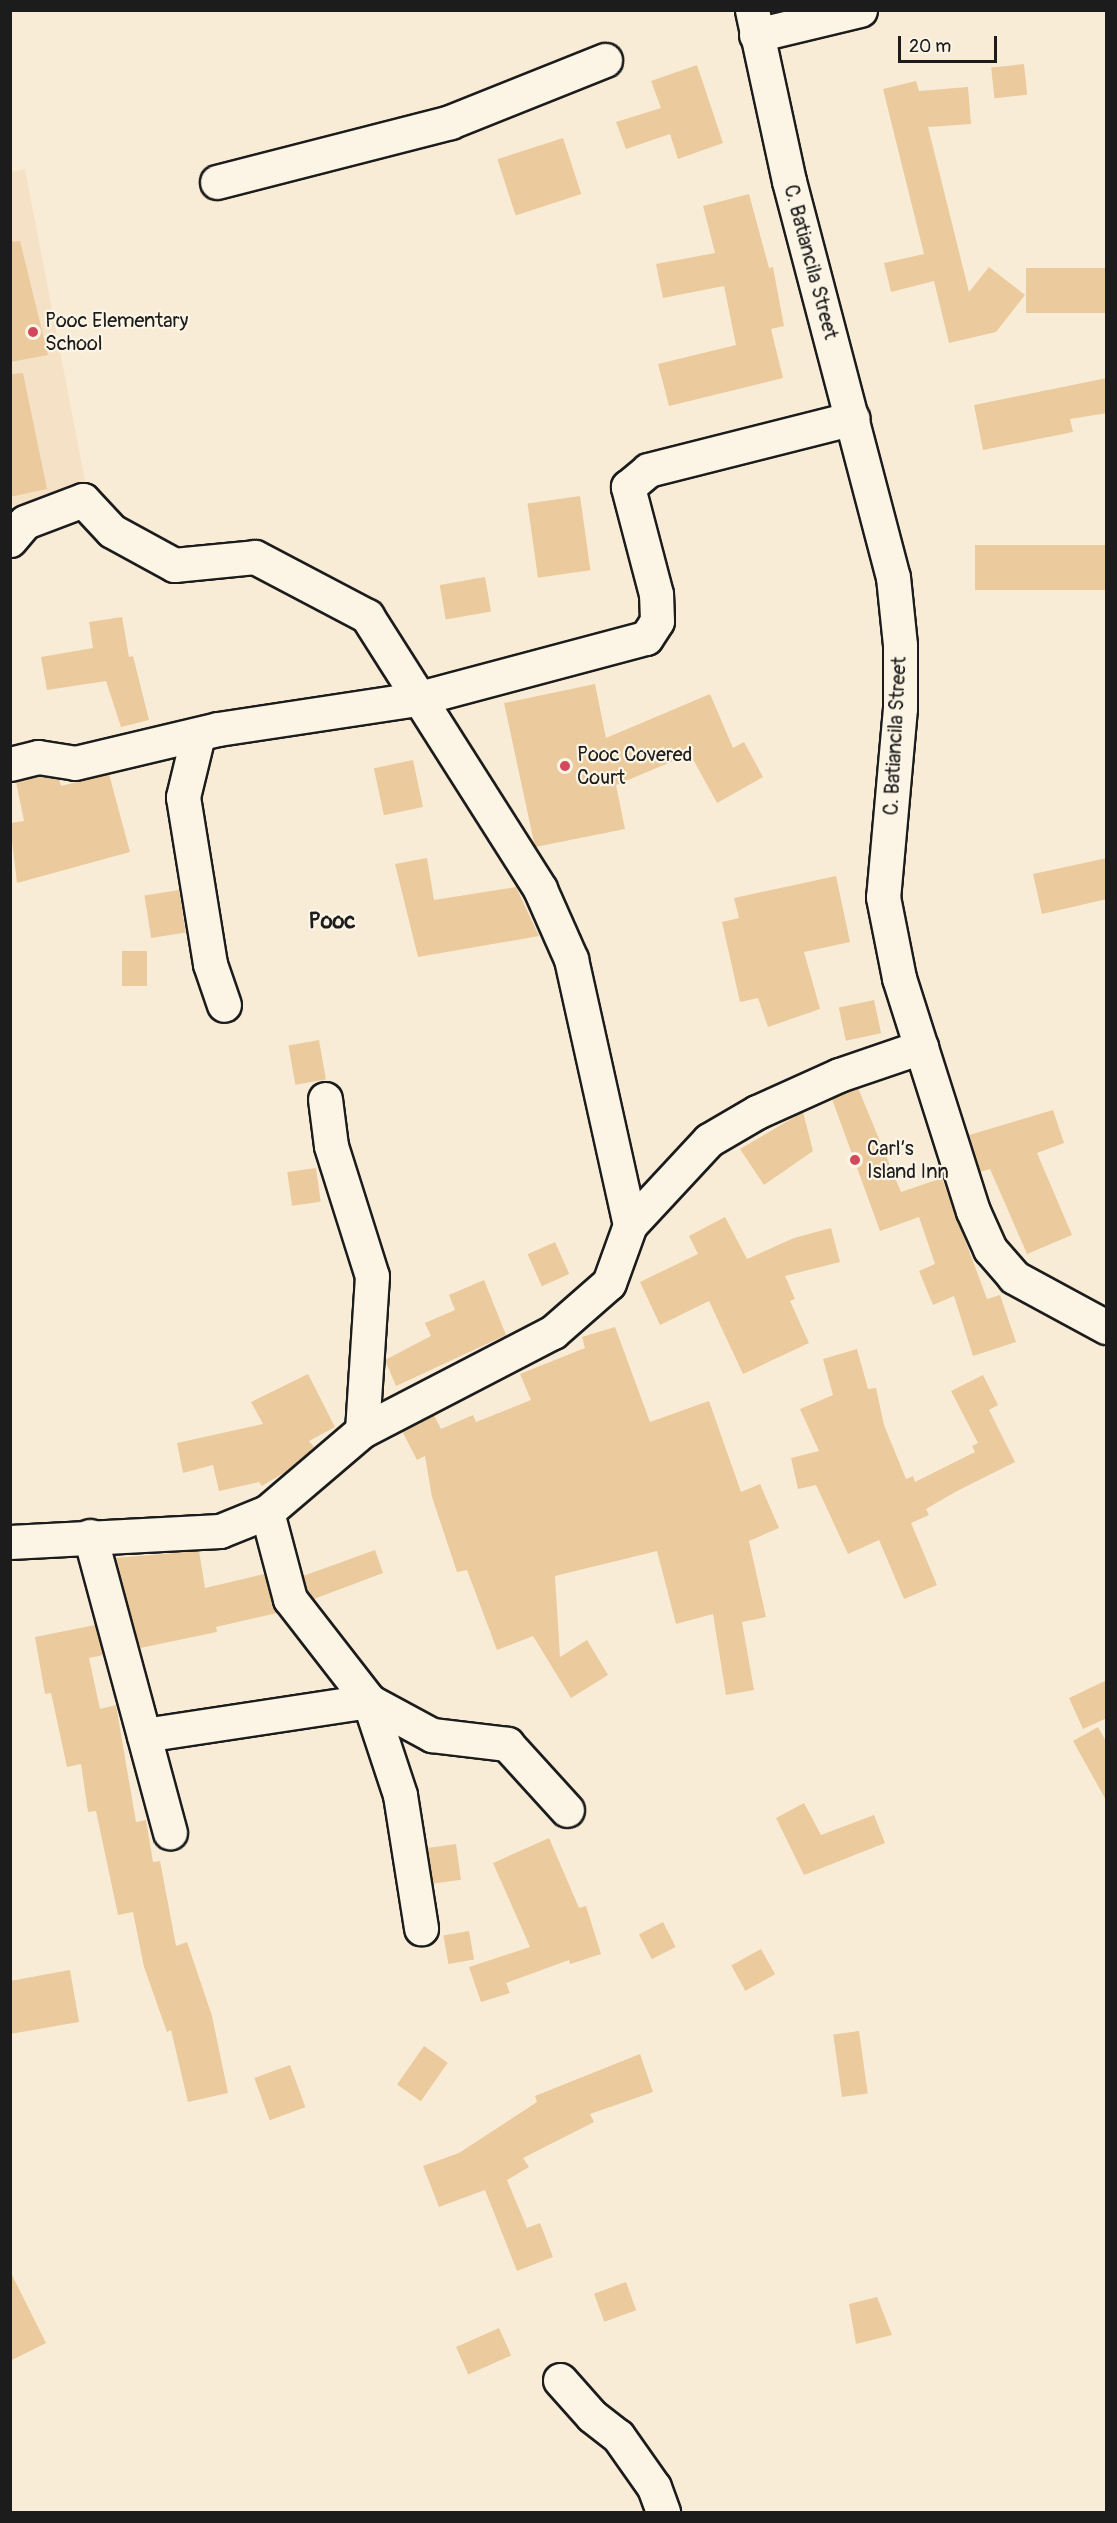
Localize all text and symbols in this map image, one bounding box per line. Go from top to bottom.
scale bar [901,24,1000,62]
text: 20 m [909,35,951,58]
street label: C. Batiancila Street [779,182,843,342]
place label: Pooc Elementary School [45,308,188,355]
marker: Pooc Elementary School [26,325,40,339]
street label: C. Batiancila Street [879,656,911,816]
place label: Pooc Covered Court [577,742,692,789]
marker: Pooc Covered Court [558,759,572,773]
district label: Pooc [309,909,355,935]
place label: Carl’s Island Inn [867,1136,949,1183]
marker: Carl’s Island Inn [848,1153,862,1167]

